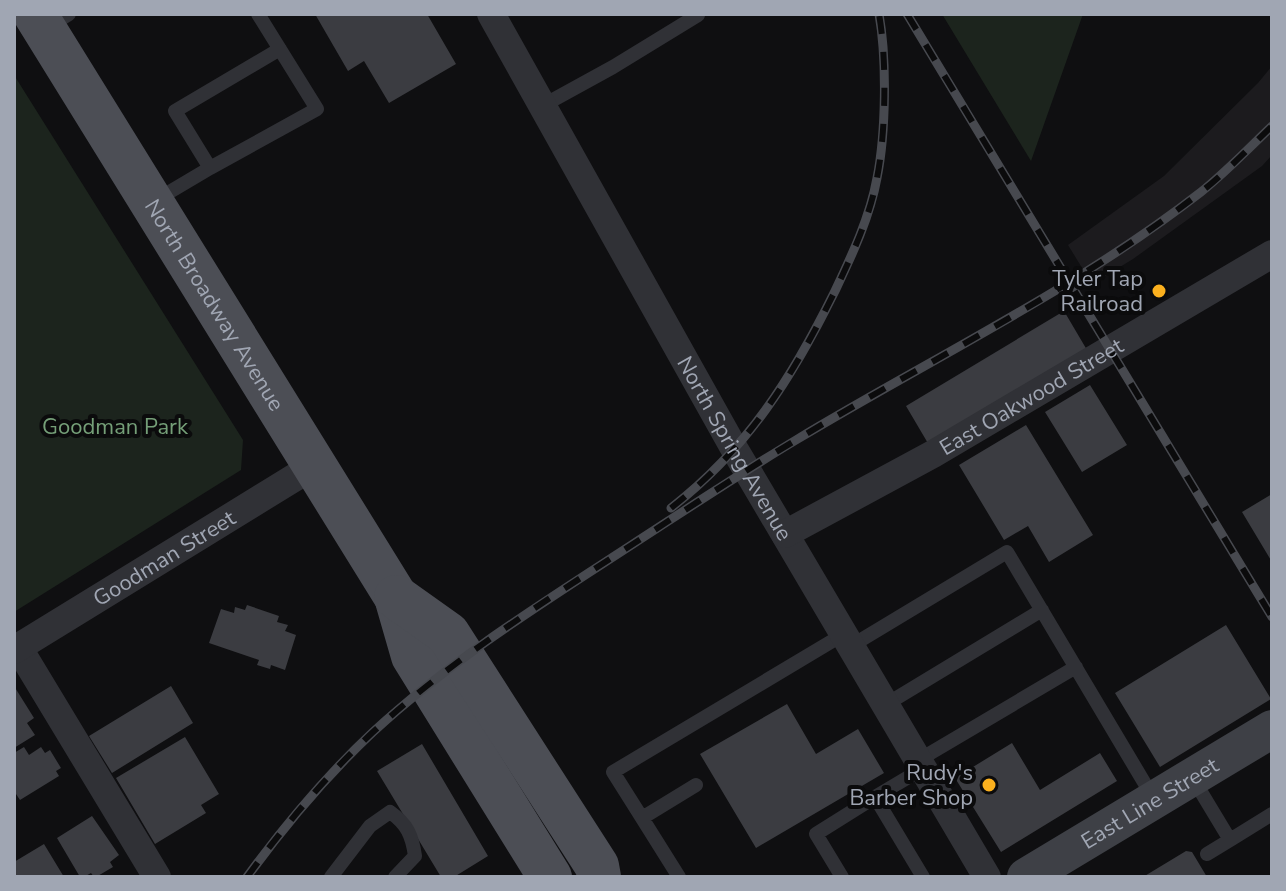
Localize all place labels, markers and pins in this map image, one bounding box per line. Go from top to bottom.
place label: Tyler Tap Railroad [1052,264,1143,319]
marker: Tyler Tap Railroad [1150,282,1168,300]
place label: Rudy's Barber Shop [849,758,973,813]
marker: Rudy's Barber Shop [980,776,998,794]

